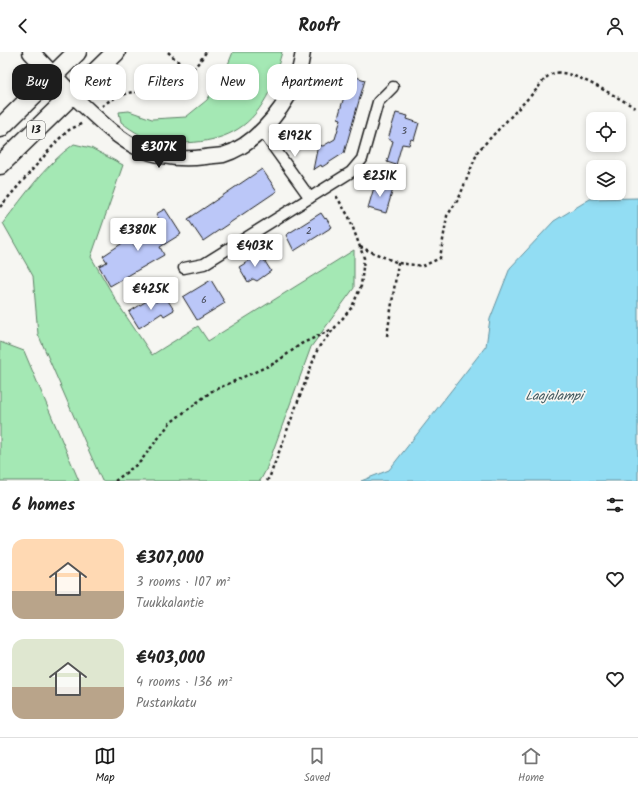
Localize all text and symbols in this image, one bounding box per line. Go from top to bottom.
text: Roofr [298,12,340,41]
icon: back [12,15,34,37]
icon: person [604,15,626,37]
chip: Buy [12,64,62,100]
chip: Rent [70,64,126,100]
chip: Filters [134,64,198,100]
chip: New [206,64,259,100]
chip: Apartment [267,64,357,100]
map controls [586,112,626,200]
button: locate [586,112,626,152]
road number: 13 [27,121,45,139]
house number: 3 [401,123,407,139]
pin: €192K [267,124,323,158]
text: €192K [278,126,312,147]
pin: €307K [131,135,187,169]
text: €307K [141,137,177,158]
button: layers [586,160,626,200]
pin: €251K [352,164,408,198]
text: €251K [363,166,397,187]
pin: €380K [110,218,166,252]
text: €380K [119,220,157,241]
house number: 2 [306,223,312,239]
pin: €403K [227,234,283,268]
text: €403K [237,236,273,257]
pin: €425K [123,277,179,311]
text: €425K [132,279,170,300]
house number: 6 [201,292,207,308]
water label: Laajalampi [525,386,586,407]
text: 6 homes [12,492,75,519]
icon: filters [604,494,626,516]
text: €307,000 [136,545,203,572]
icon: home [44,555,92,603]
icon: heart [604,568,626,590]
text: 3 rooms · 107 m² [136,572,230,593]
text: Tuukkalantie [136,593,204,614]
text: €403,000 [136,645,205,672]
icon: home [44,655,92,703]
icon: heart [604,668,626,690]
text: 4 rooms · 136 m² [136,672,232,693]
text: Pustankatu [136,693,196,714]
tab: Map [94,745,116,787]
tab: Saved [304,745,330,787]
tab: Home [518,745,544,787]

